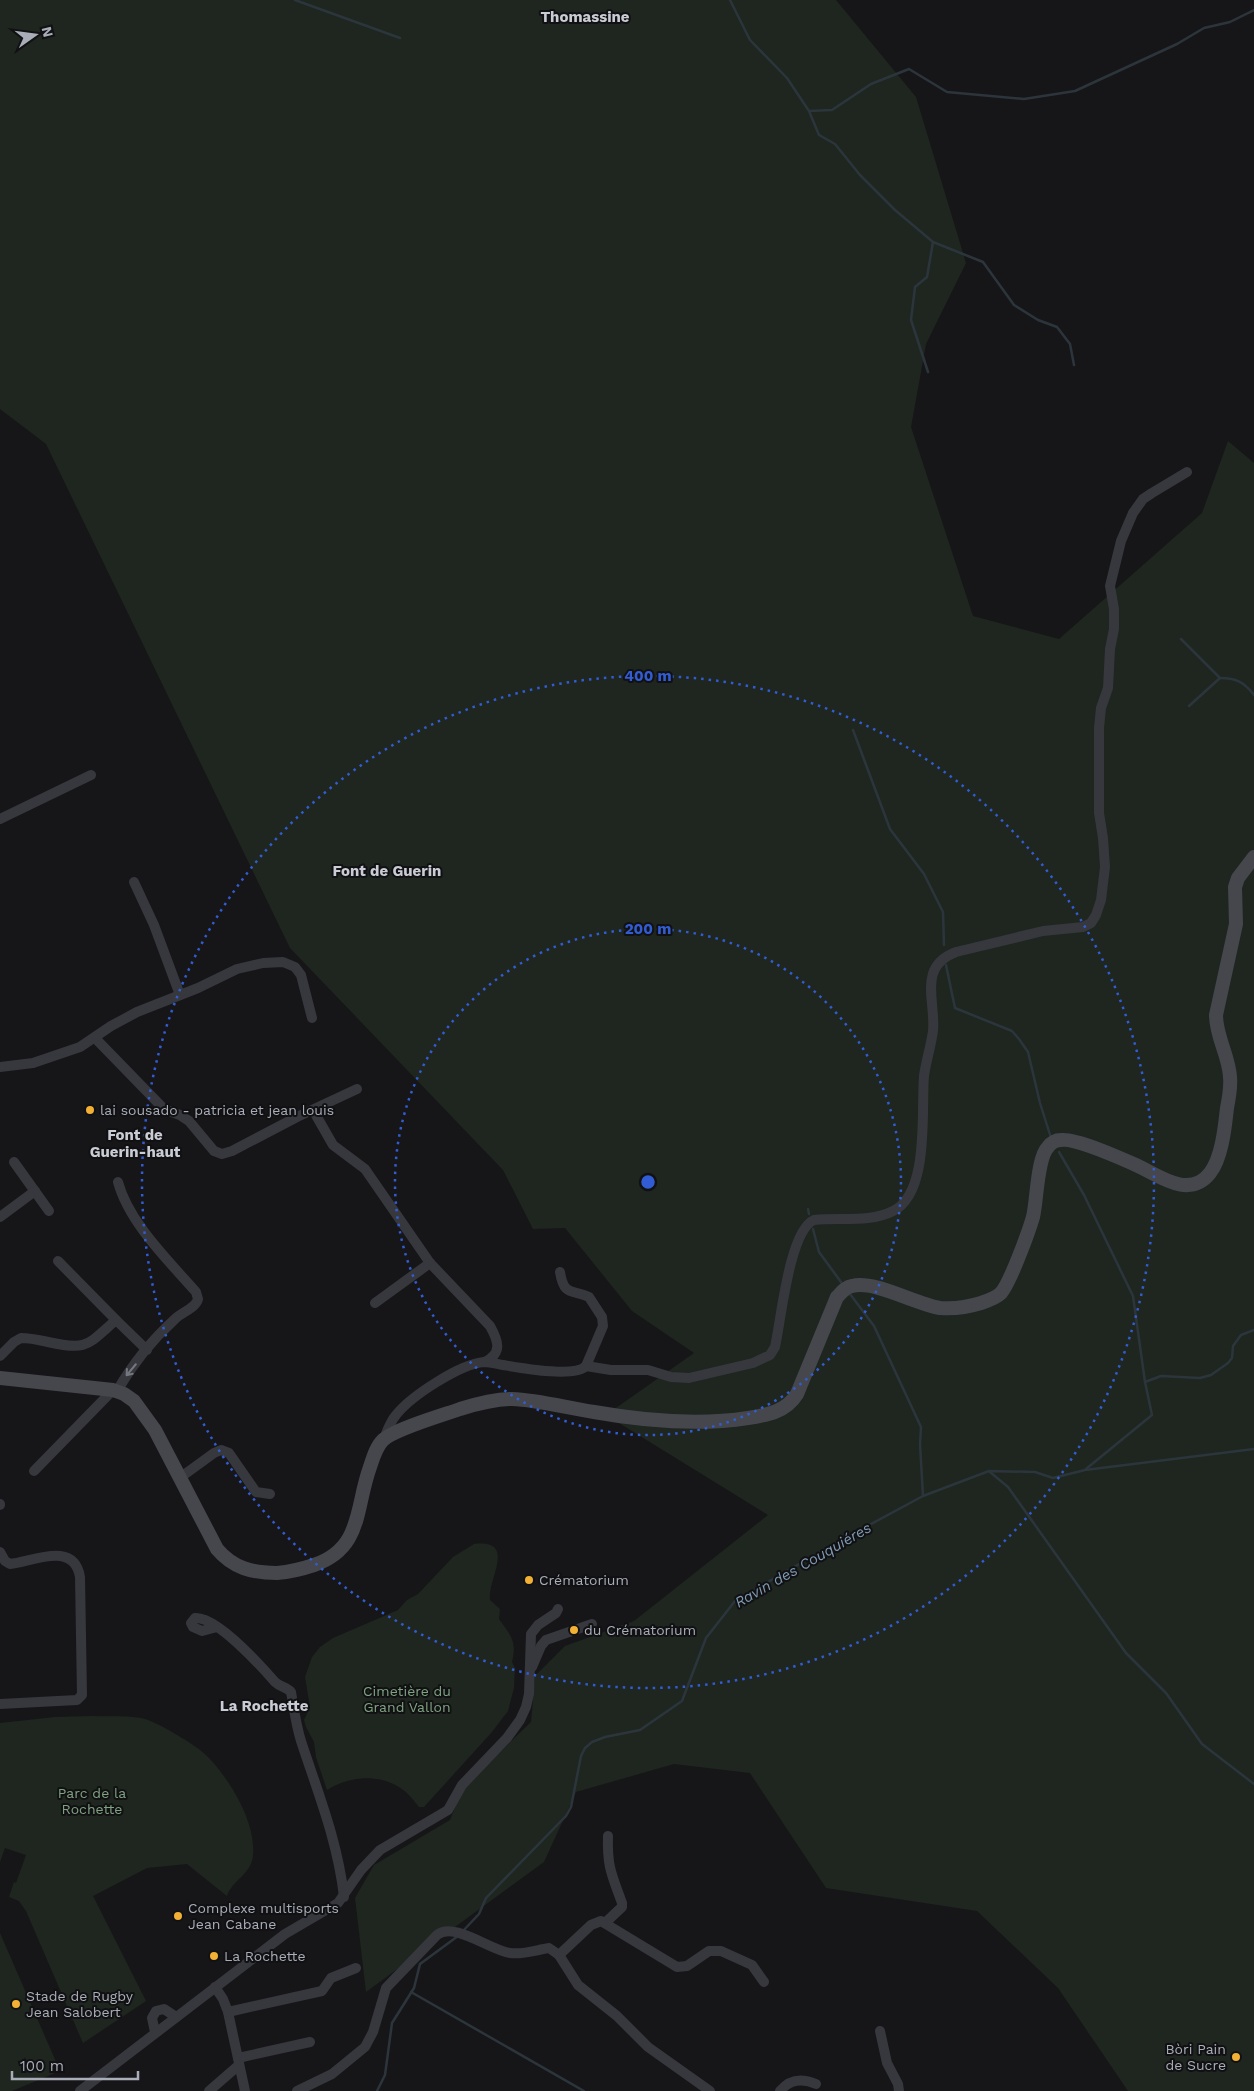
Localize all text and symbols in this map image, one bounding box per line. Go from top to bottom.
district label: Thomassine [540,8,630,26]
north arrow [10,10,60,60]
text: N [39,25,57,39]
text: 400 m [624,667,672,685]
district label: Font de Guerin [333,862,441,880]
text: 200 m [625,920,671,938]
place label: lai sousado - patricia et jean louis [100,1102,334,1118]
marker: lai sousado - patricia et jean louis [84,1104,96,1116]
district label: Font de Guerin-haut [90,1126,181,1161]
centre of rings [639,1173,657,1191]
one-way arrow [125,1363,137,1376]
water label: Ravin des Couquiéres [731,1518,875,1611]
place label: Crématorium [539,1572,629,1588]
marker: Crématorium [523,1574,535,1586]
place label: du Crématorium [584,1622,696,1638]
marker: du Crématorium [568,1624,580,1636]
park label: Cimetière du Grand Vallon [363,1683,451,1715]
district label: La Rochette [220,1697,309,1715]
park label: Parc de la Rochette [58,1785,126,1817]
place label: Complexe multisports Jean Cabane [188,1900,339,1932]
marker: Complexe multisports Jean Cabane [172,1910,184,1922]
place label: La Rochette [224,1948,306,1964]
marker: La Rochette [208,1950,220,1962]
place label: Stade de Rugby Jean Salobert [26,1988,134,2020]
marker: Stade de Rugby Jean Salobert [10,1998,22,2010]
place label: Bòri Pain de Sucre [1165,2041,1226,2073]
scale bar [12,2048,139,2080]
marker: Bòri Pain de Sucre [1230,2051,1242,2063]
text: 100 m [20,2057,64,2075]

